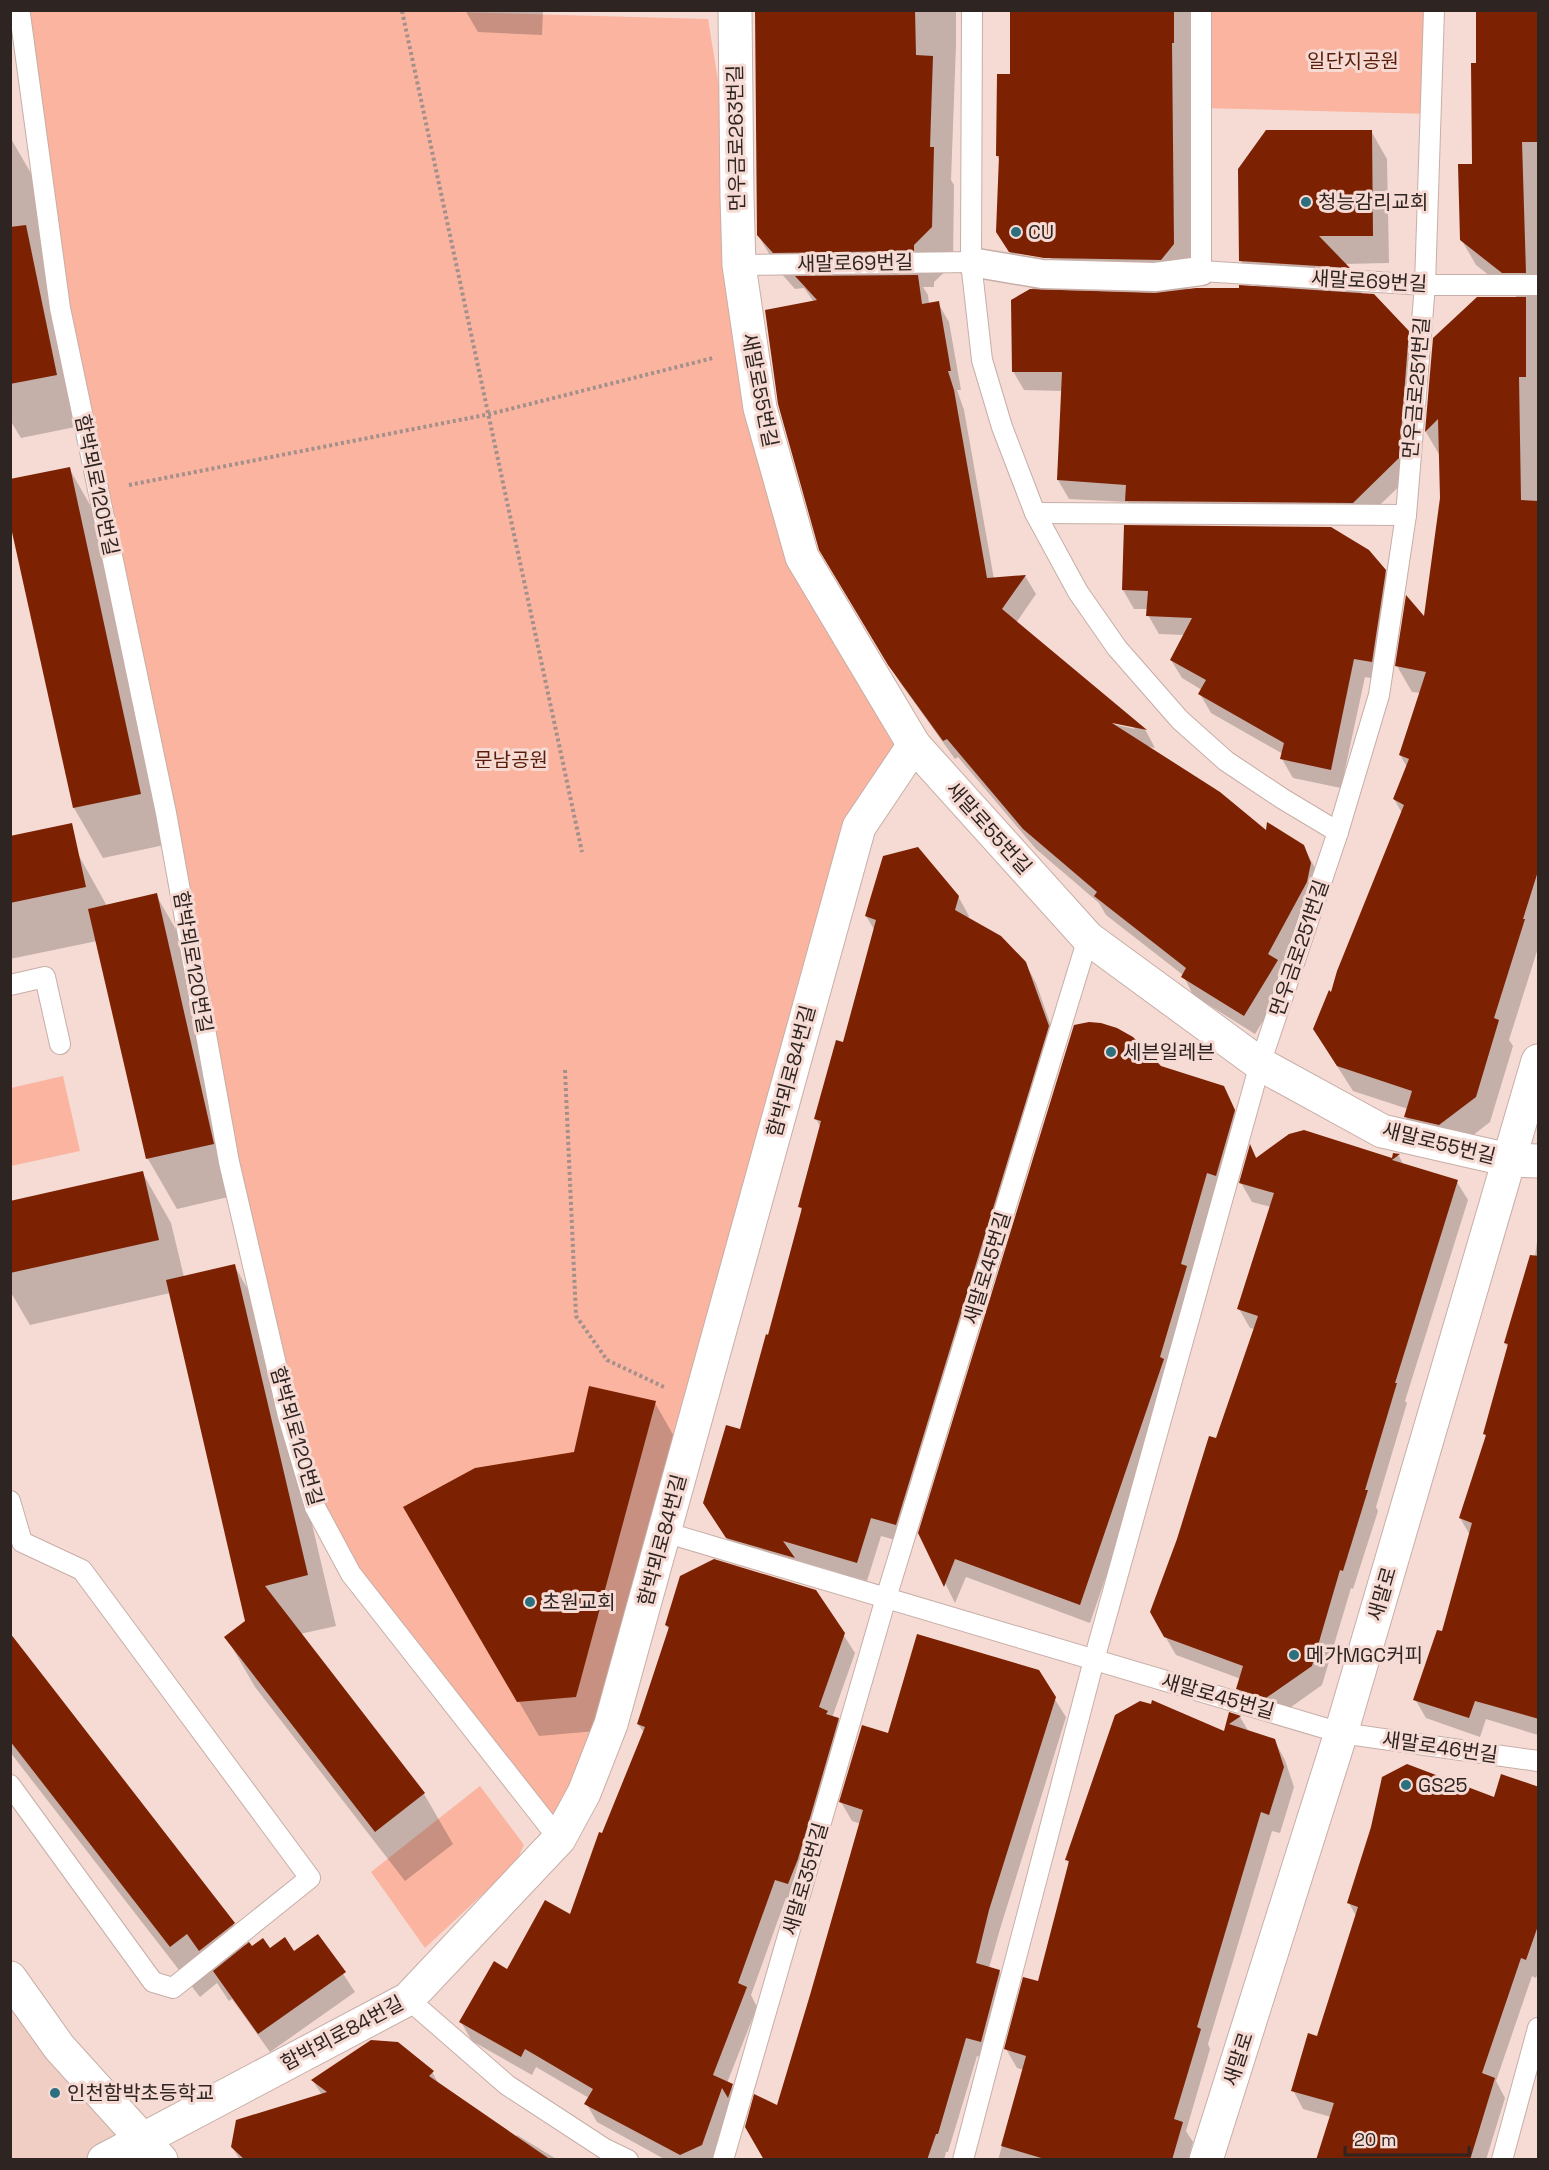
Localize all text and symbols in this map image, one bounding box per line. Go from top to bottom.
park label: 일단지공원 [1307,48,1399,74]
street label: 먼우금로263번길 [722,64,750,212]
place label: 청능감리교회 [1318,189,1428,215]
marker: 청능감리교회 [1299,195,1313,209]
place label: CU [1028,219,1054,245]
marker: CU [1009,225,1023,239]
street label: 새말로69번길 [797,249,913,277]
street label: 새말로69번길 [1310,265,1428,297]
street label: 먼우금로251번길 [1397,316,1435,460]
street label: 새말로55번길 [736,331,784,449]
street label: 함박뫼로120번길 [69,412,125,558]
park label: 문남공원 [474,747,548,773]
street label: 새말로55번길 [941,776,1037,880]
street label: 먼우금로251번길 [1264,876,1334,1020]
street label: 함박뫼로120번길 [168,889,218,1035]
street label: 함박뫼로84번길 [761,1002,821,1140]
place label: 세븐일레븐 [1123,1039,1215,1065]
marker: 세븐일레븐 [1104,1045,1118,1059]
street label: 새말로55번길 [1380,1116,1498,1170]
street label: 새말로45번길 [958,1209,1016,1327]
street label: 함박뫼로120번길 [265,1363,329,1509]
street label: 함박뫼로84번길 [632,1471,692,1609]
street label: 새말로 [1362,1564,1402,1624]
place label: 초원교회 [542,1589,616,1615]
marker: 초원교회 [523,1595,537,1609]
place label: 메가MGC커피 [1306,1642,1423,1668]
marker: 메가MGC커피 [1287,1648,1301,1662]
street label: 새말로45번길 [1158,1667,1278,1725]
street label: 새말로46번길 [1380,1726,1500,1768]
place label: GS25 [1418,1772,1468,1798]
marker: GS25 [1399,1778,1413,1792]
street label: 새말로35번길 [777,1820,833,1938]
street label: 함박뫼로84번길 [276,1990,408,2076]
street label: 새말로 [1217,2029,1259,2089]
place label: 인천함박초등학교 [67,2080,214,2106]
marker: 인천함박초등학교 [48,2086,62,2100]
scale bar [1345,2119,1470,2157]
text: 20 m [1354,2128,1397,2151]

